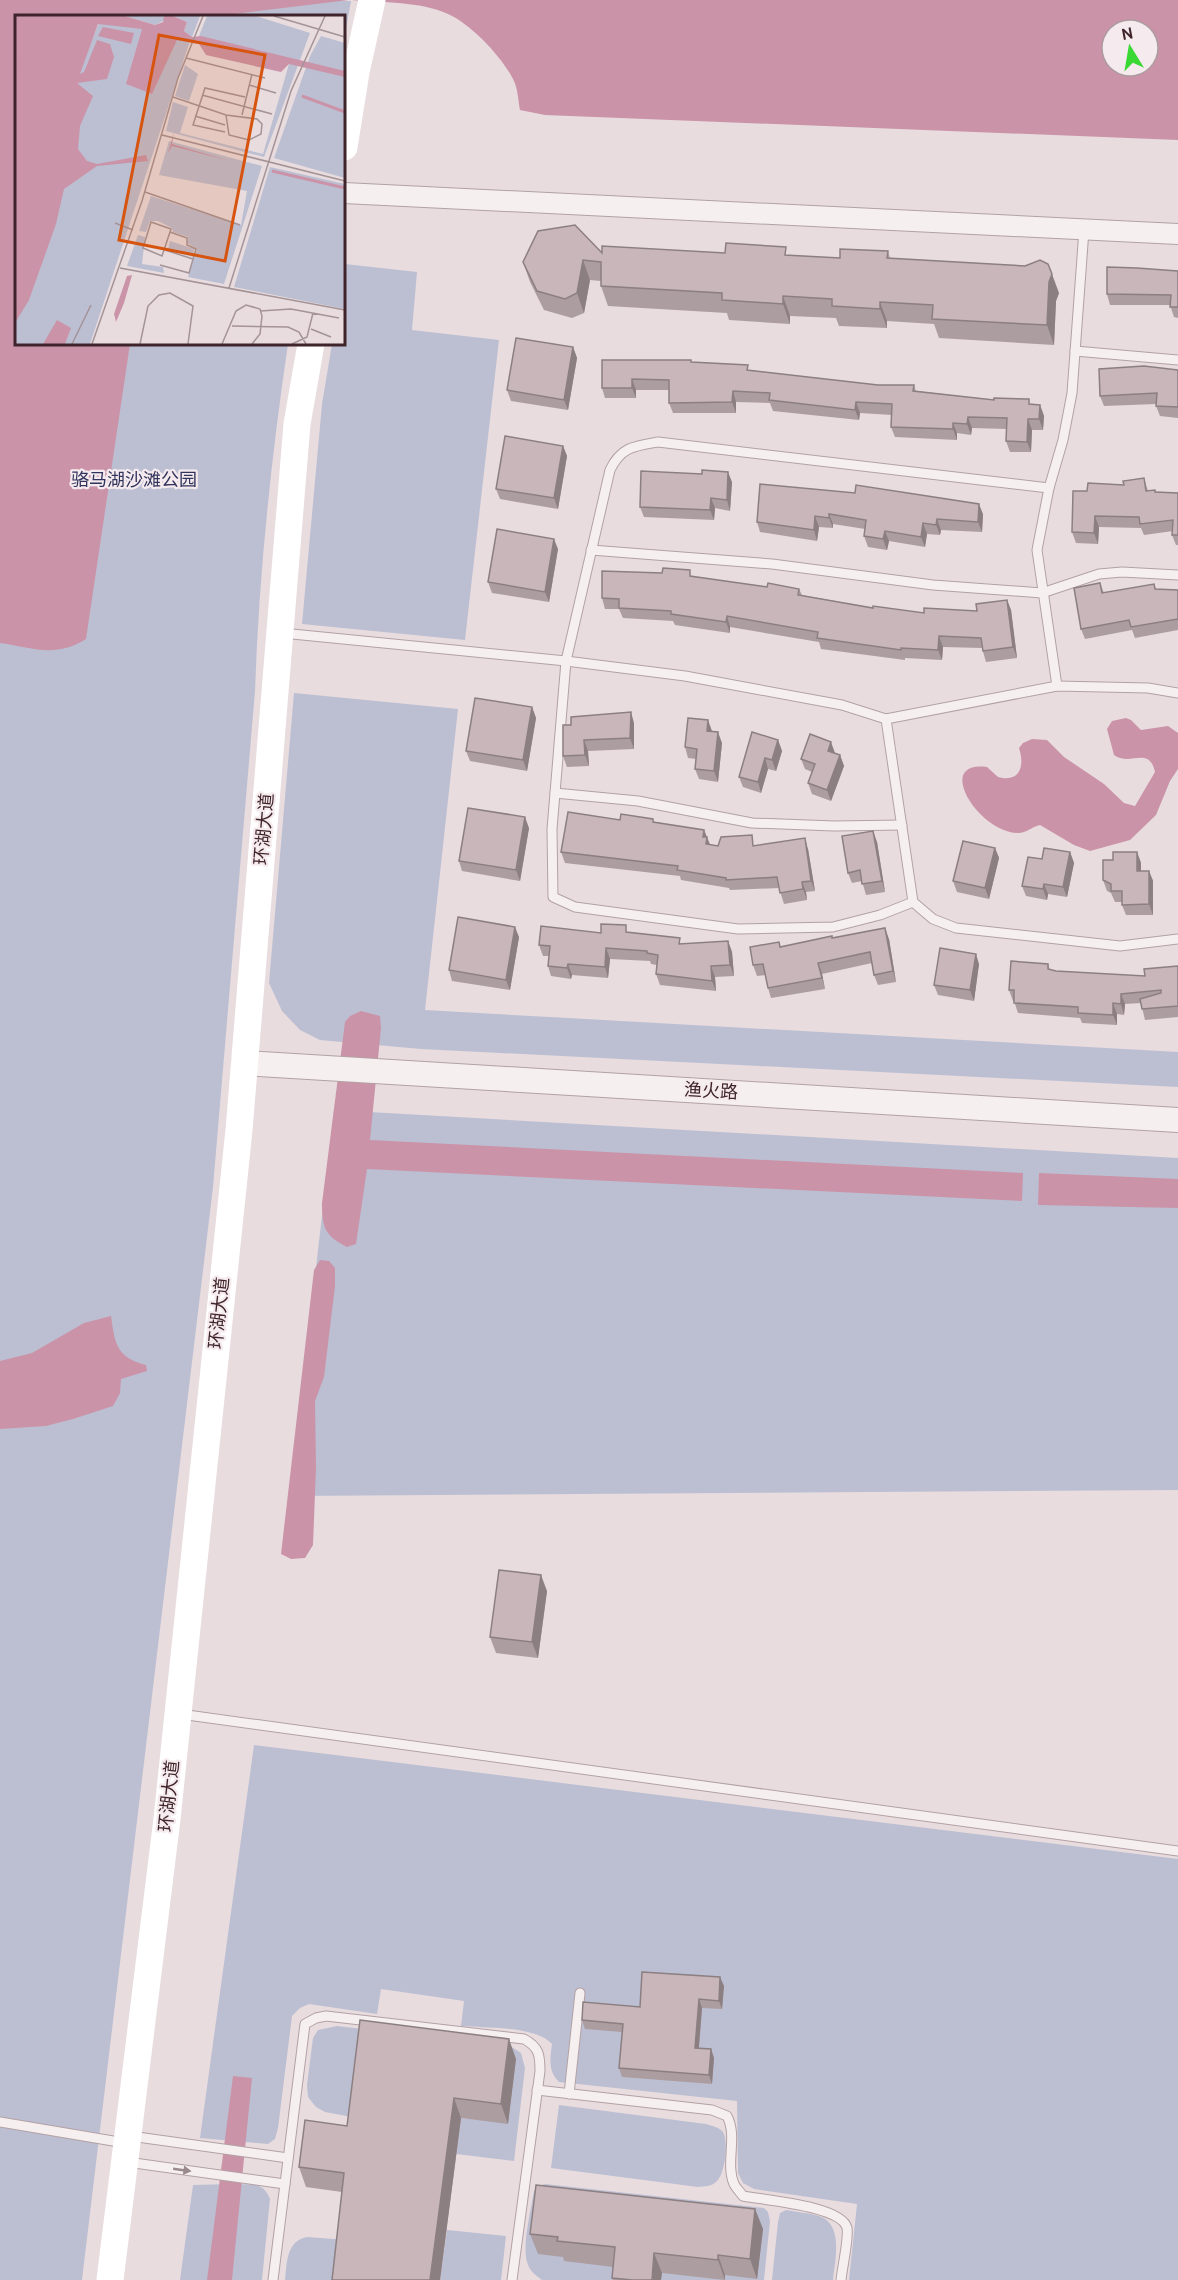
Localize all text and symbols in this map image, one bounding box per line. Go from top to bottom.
inset map [15,15,345,345]
north arrow [1100,18,1160,78]
text: N [1120,23,1135,44]
park label: 骆马湖沙滩公园 [71,469,197,491]
street label: 环湖大道 [250,792,278,866]
street label: 渔火路 [683,1079,739,1103]
street label: 环湖大道 [204,1276,234,1350]
street label: 环湖大道 [154,1759,184,1833]
one-way arrow [173,2165,192,2175]

